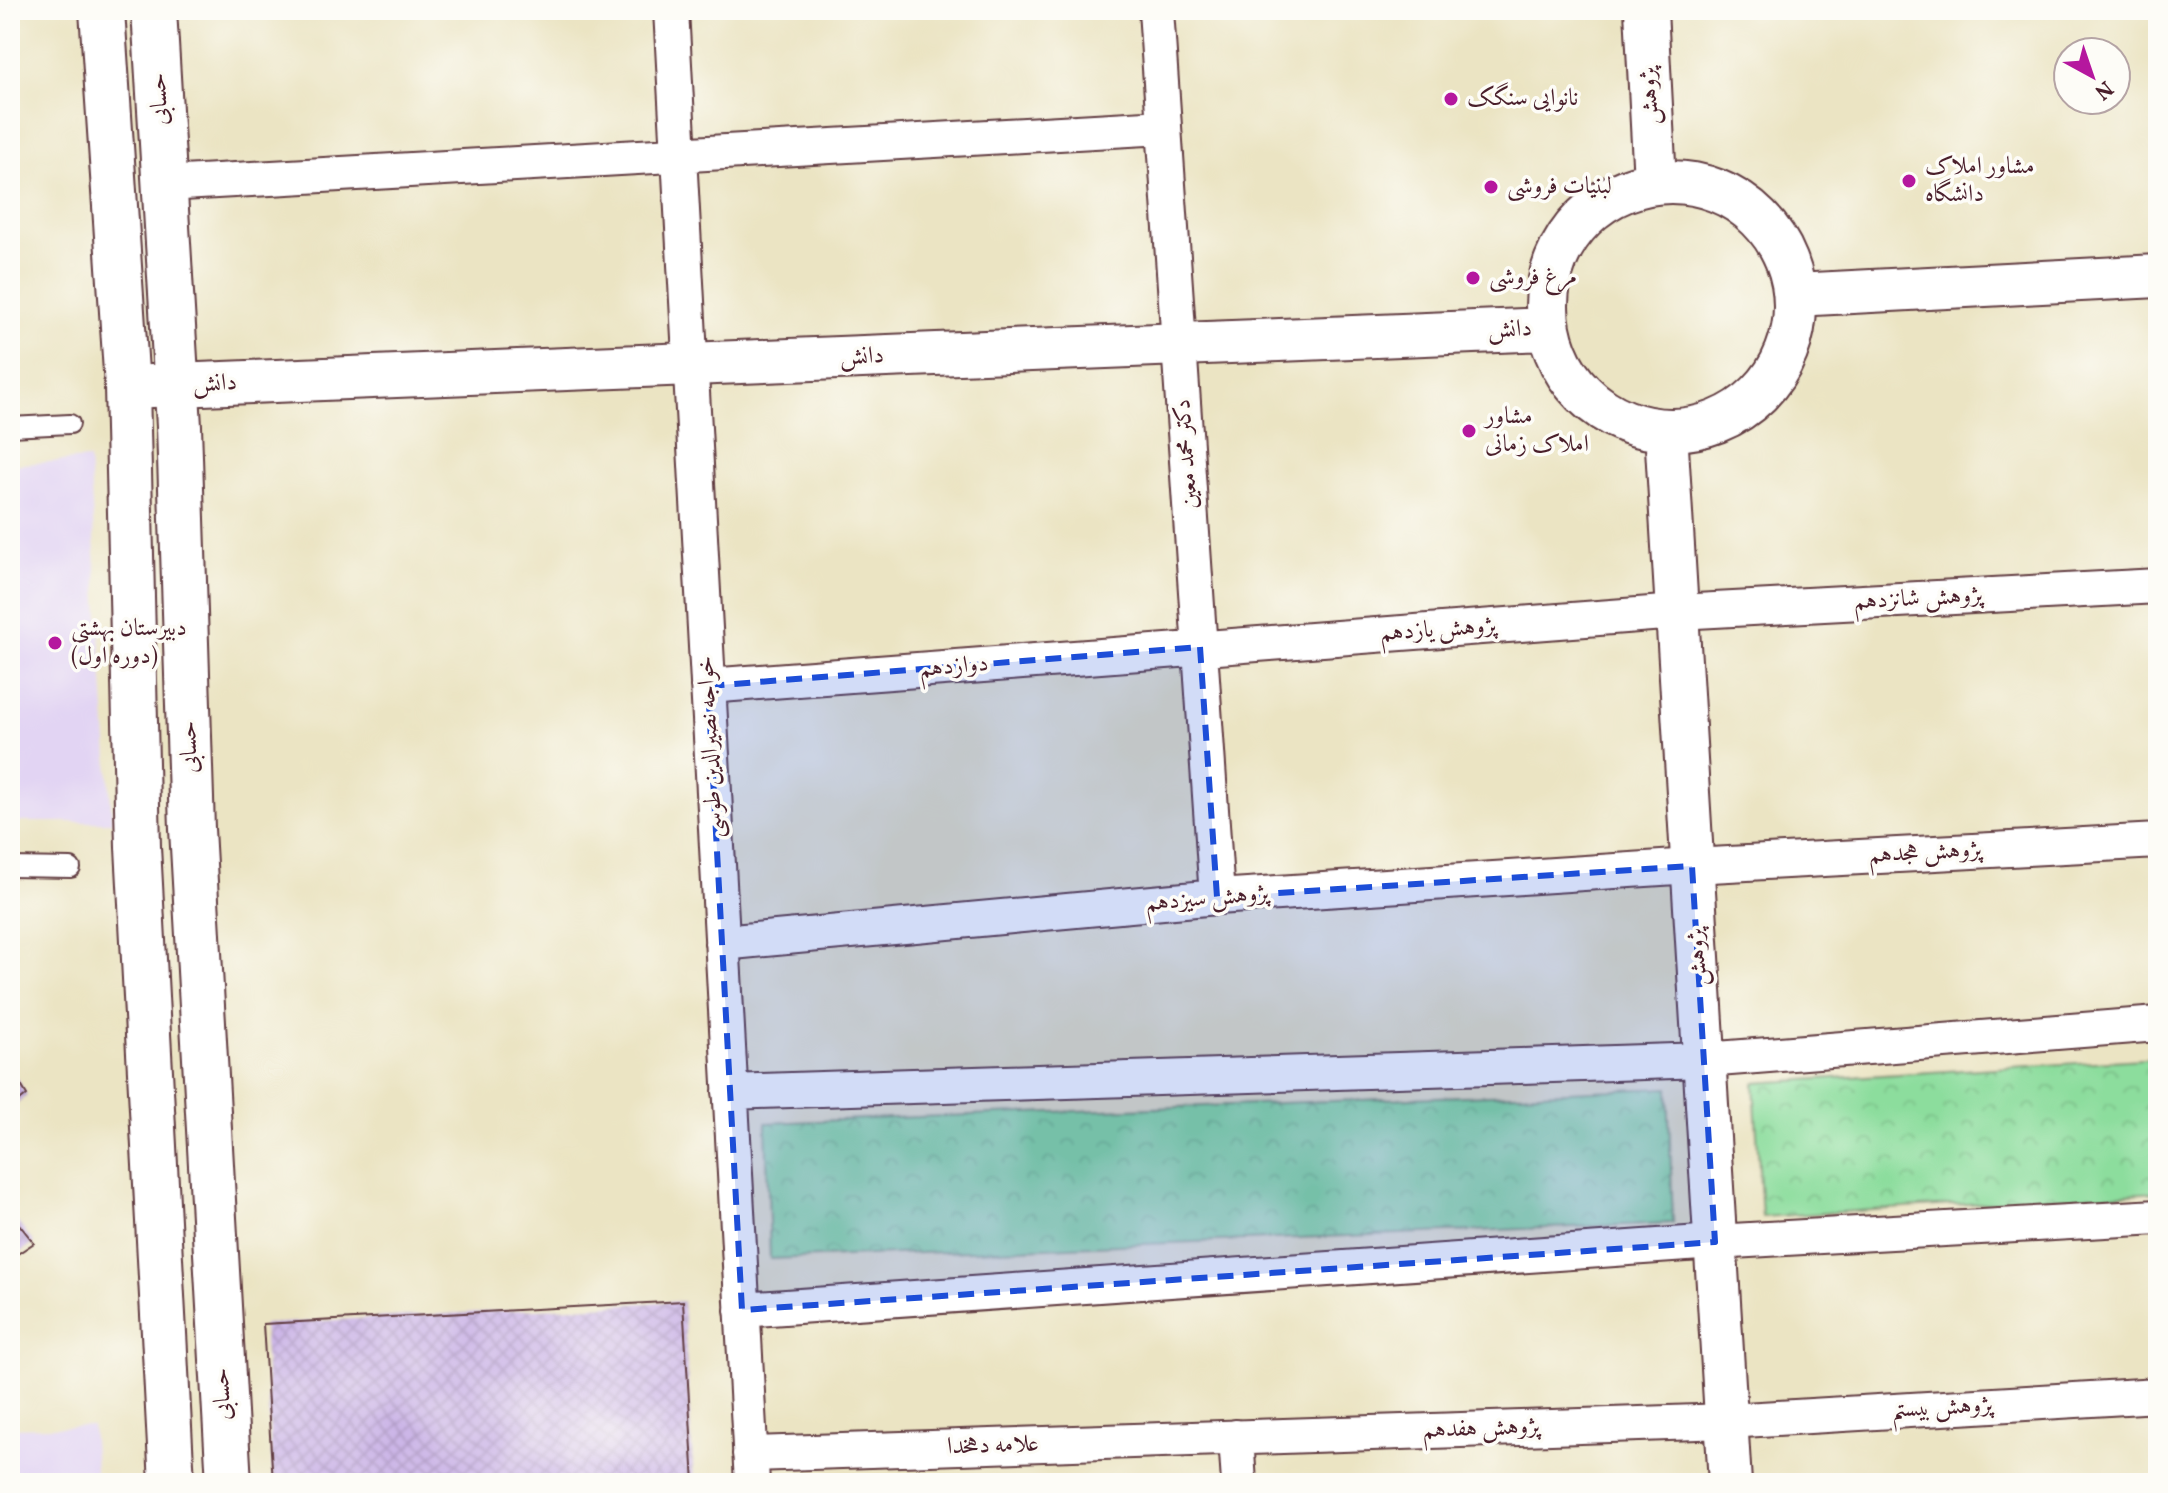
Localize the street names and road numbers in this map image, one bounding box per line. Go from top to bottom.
street label: پژوهش [1631,64,1668,126]
street label: حسابی [142,72,178,126]
street label: دانش [1487,312,1533,348]
street label: دانش [839,339,885,375]
street label: دانش [192,366,238,402]
street label: دکتر محمد معین [1166,398,1208,510]
street label: پژوهش شانزدهم [1853,579,1986,622]
street label: پژوهش یازدهم [1379,609,1500,654]
street label: دوازدهم [918,647,990,690]
street label: خواجه نصیرالدین طوسی [689,655,733,839]
street label: حسابی [172,720,208,774]
street label: پژوهش هجدهم [1868,833,1985,876]
street label: پژوهش سیزدهم [1144,876,1273,924]
street label: پژوهش [1679,924,1717,987]
street label: حسابی [205,1367,241,1421]
street label: پژوهش بیستم [1891,1388,1996,1433]
street label: پژوهش هفدهم [1422,1410,1543,1451]
street label: علامه دهخدا [946,1427,1040,1465]

